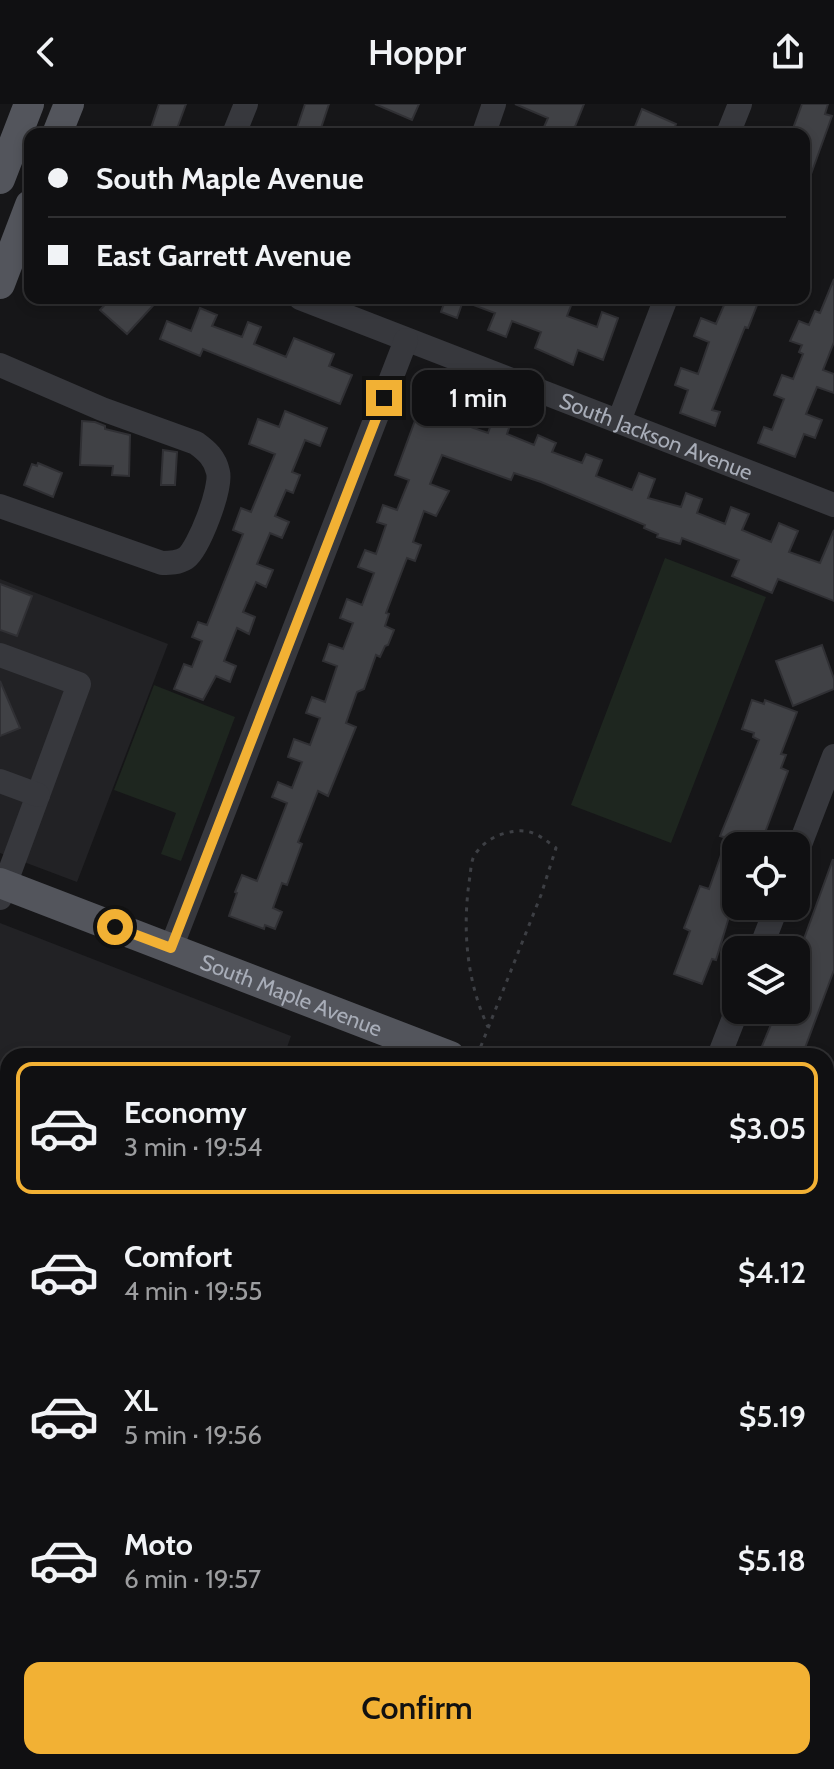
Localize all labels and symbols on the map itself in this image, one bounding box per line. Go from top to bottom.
callout: 1 min [412,370,544,426]
route end [366,380,402,416]
street label: South Jackson Avenue [556,386,757,486]
route start [97,909,133,945]
street label: South Maple Avenue [197,948,386,1042]

